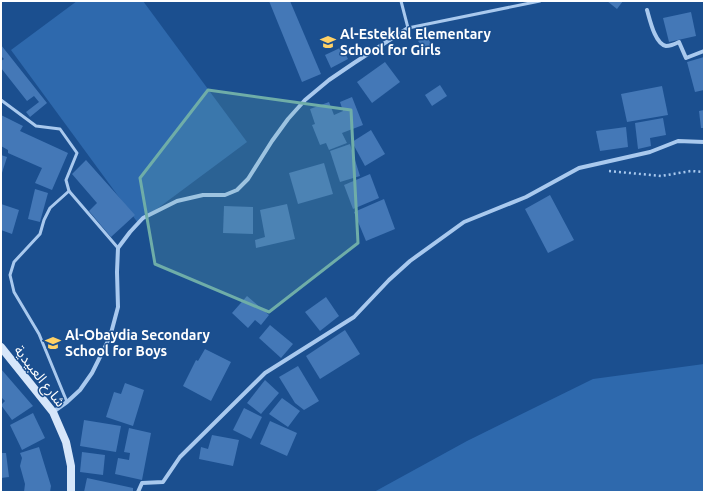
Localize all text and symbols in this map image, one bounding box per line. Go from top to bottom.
place label: Al-Esteklal Elementary School for Girls [340,26,491,58]
school or university icon: Al-Esteklal Elementary School for Girls [319,33,337,51]
place label: Al-Obaydia Secondary School for Boys [65,327,211,359]
school or university icon: Al-Obaydia Secondary School for Boys [44,334,62,352]
street label: شارع العبيدية [9,342,69,412]

